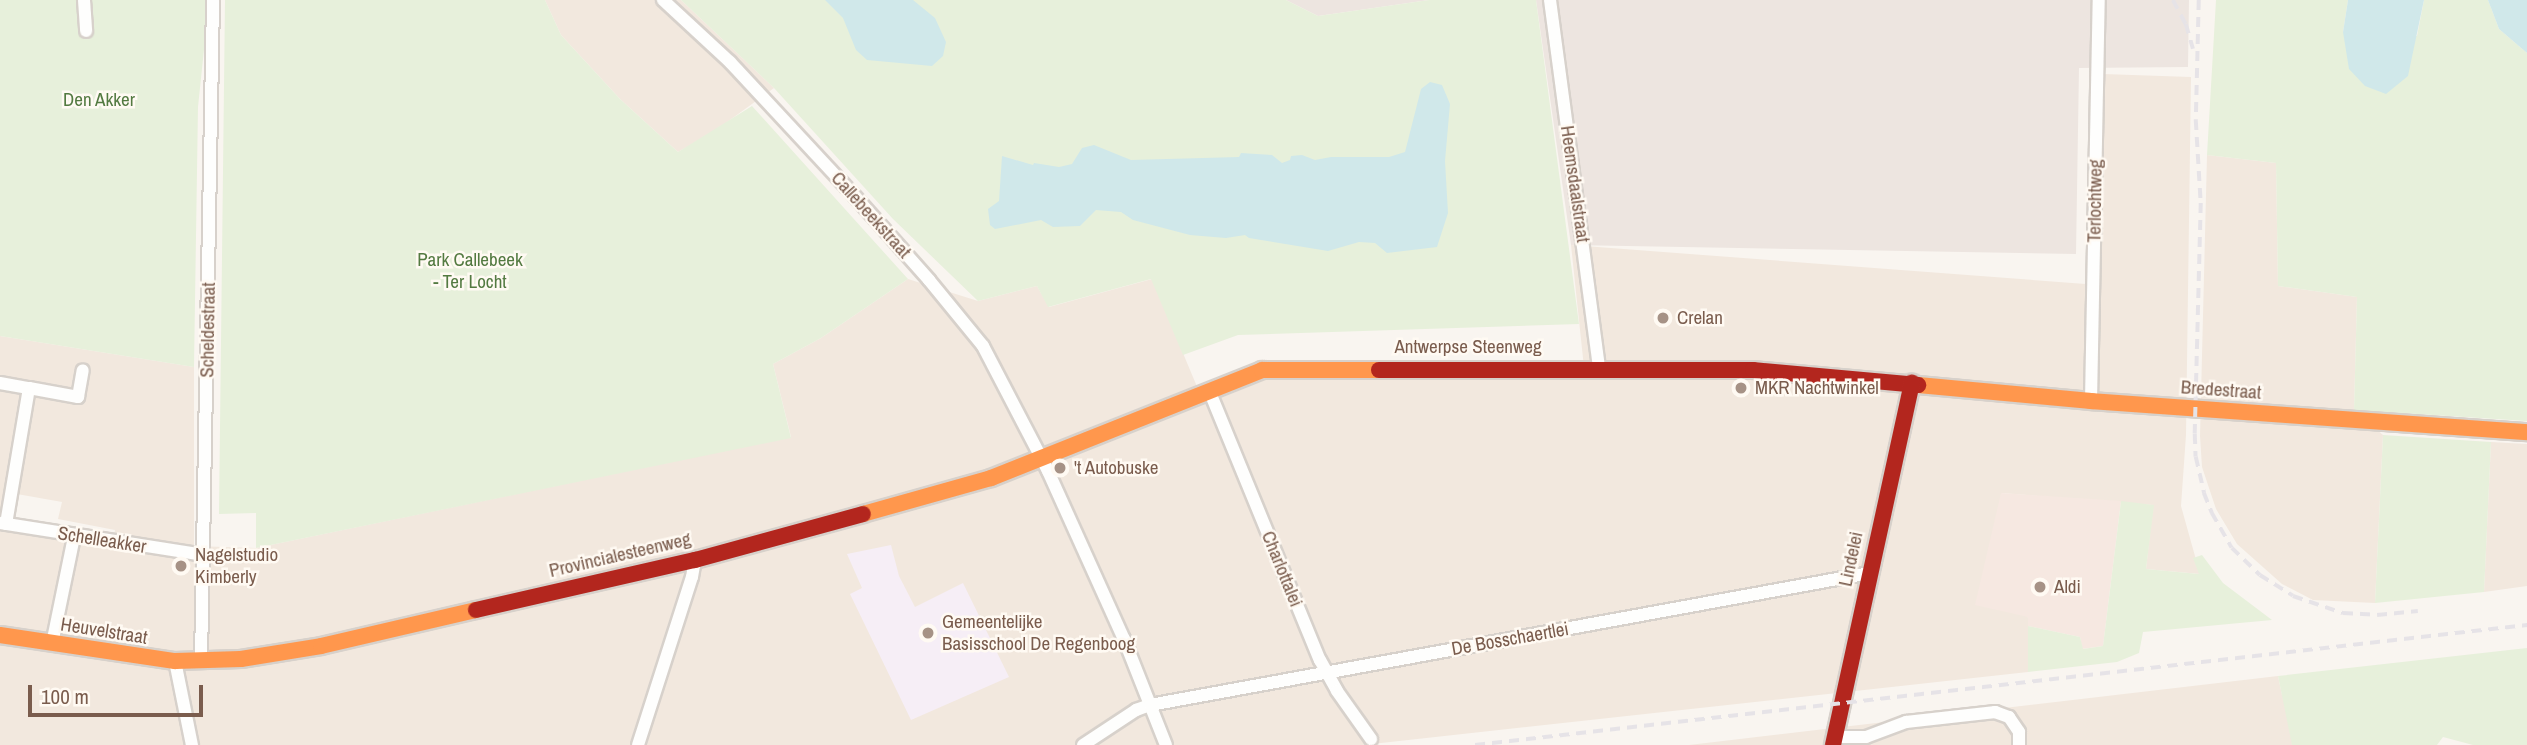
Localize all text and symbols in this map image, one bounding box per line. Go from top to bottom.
park label: Den Akker [63,89,135,111]
street label: Heemsdaalstraat [1556,124,1594,244]
street label: Terlochtweg [2083,159,2107,243]
street label: Callebeekstraat [826,167,916,263]
park label: Park Callebeek - Ter Locht [417,249,523,293]
street label: Scheldestraat [196,282,220,378]
place label: Crelan [1677,307,1723,329]
marker: Crelan [1655,310,1671,326]
street label: Antwerpse Steenweg [1394,336,1542,358]
street label: Bredestraat [2180,376,2262,404]
place label: MKR Nachtwinkel [1755,377,1879,399]
marker: MKR Nachtwinkel [1733,380,1749,396]
place label: 't Autobuske [1074,457,1159,479]
marker: 't Autobuske [1052,460,1068,476]
street label: Schelleakker [56,522,148,558]
street label: Provincialesteenweg [547,528,693,582]
street label: Charlottalei [1257,528,1307,610]
street label: Lindelei [1834,530,1868,588]
place label: Nagelstudio Kimberly [195,544,278,588]
marker: Nagelstudio Kimberly [173,558,189,574]
place label: Aldi [2054,576,2081,598]
marker: Aldi [2032,579,2048,595]
place label: Gemeentelijke Basisschool De Regenboog [942,611,1135,655]
street label: Heuvelstraat [59,613,149,649]
street label: De Bosschaertlei [1450,617,1570,661]
marker: Gemeentelijke Basisschool De Regenboog [920,625,936,641]
scale bar [32,672,206,716]
text: 100 m [41,682,89,711]

